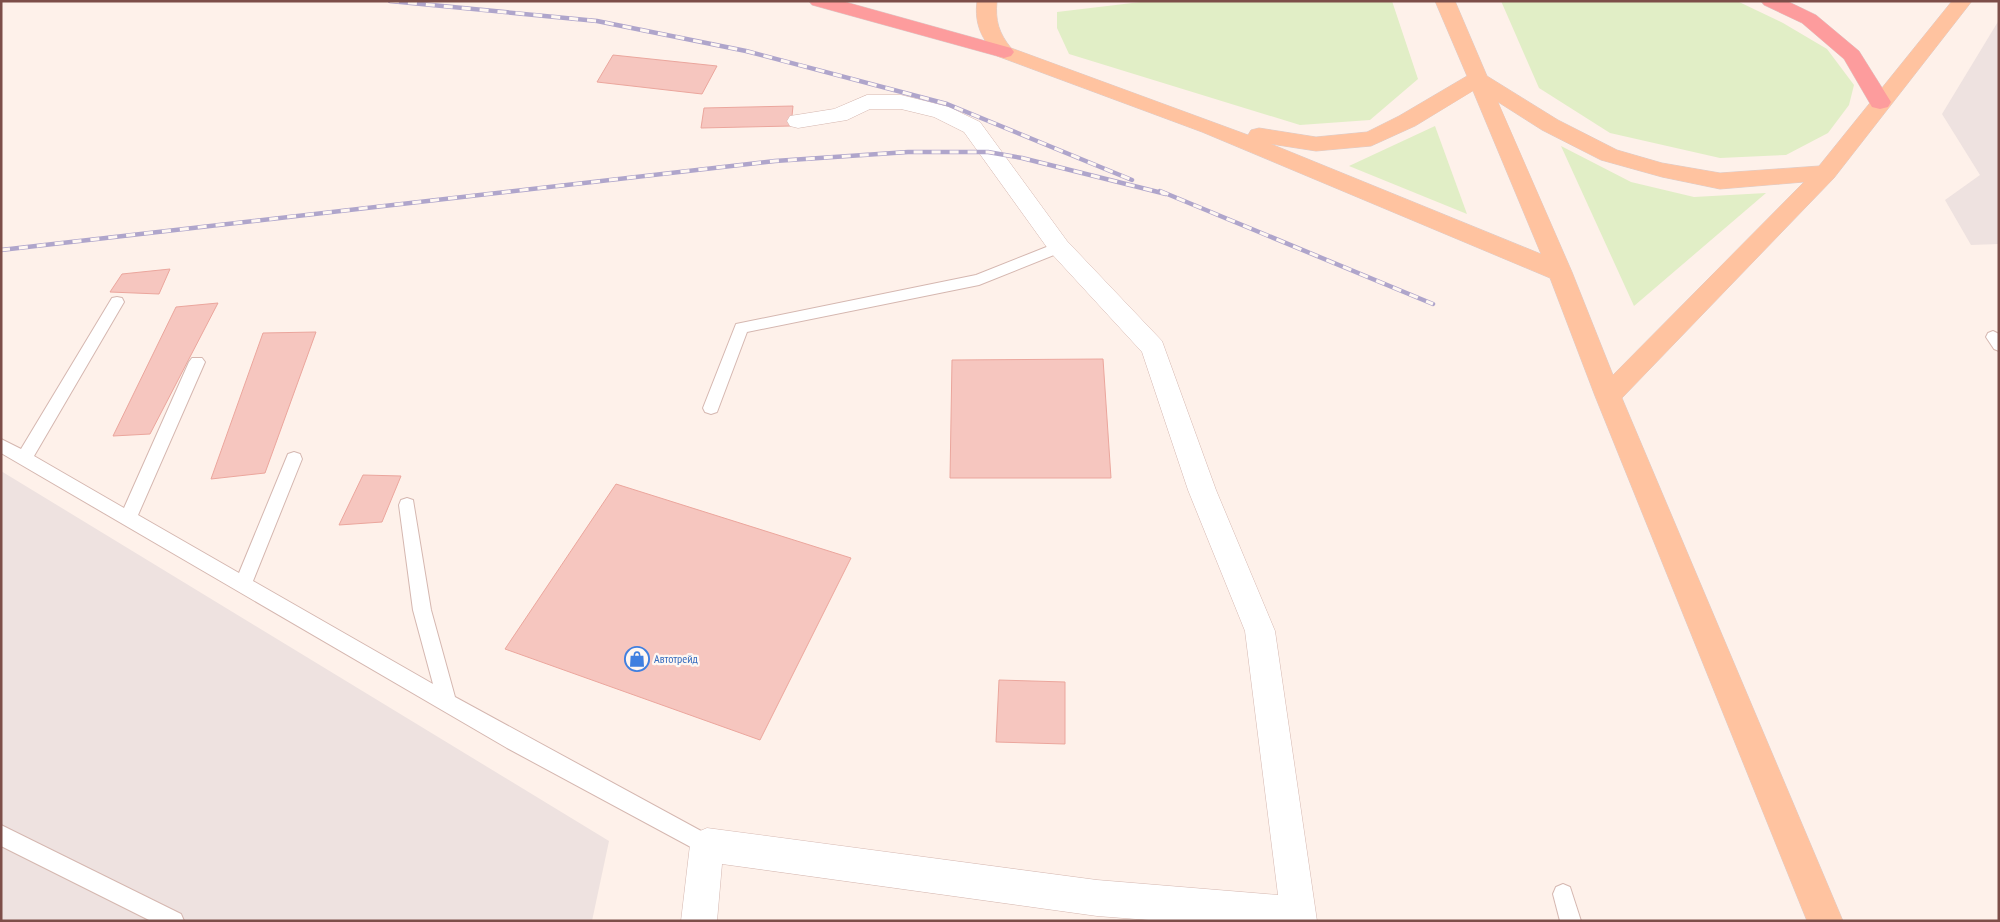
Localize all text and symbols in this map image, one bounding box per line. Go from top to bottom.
shop icon: Автотрейд [624,646,650,672]
place label: Автотрейд [654,651,699,666]

